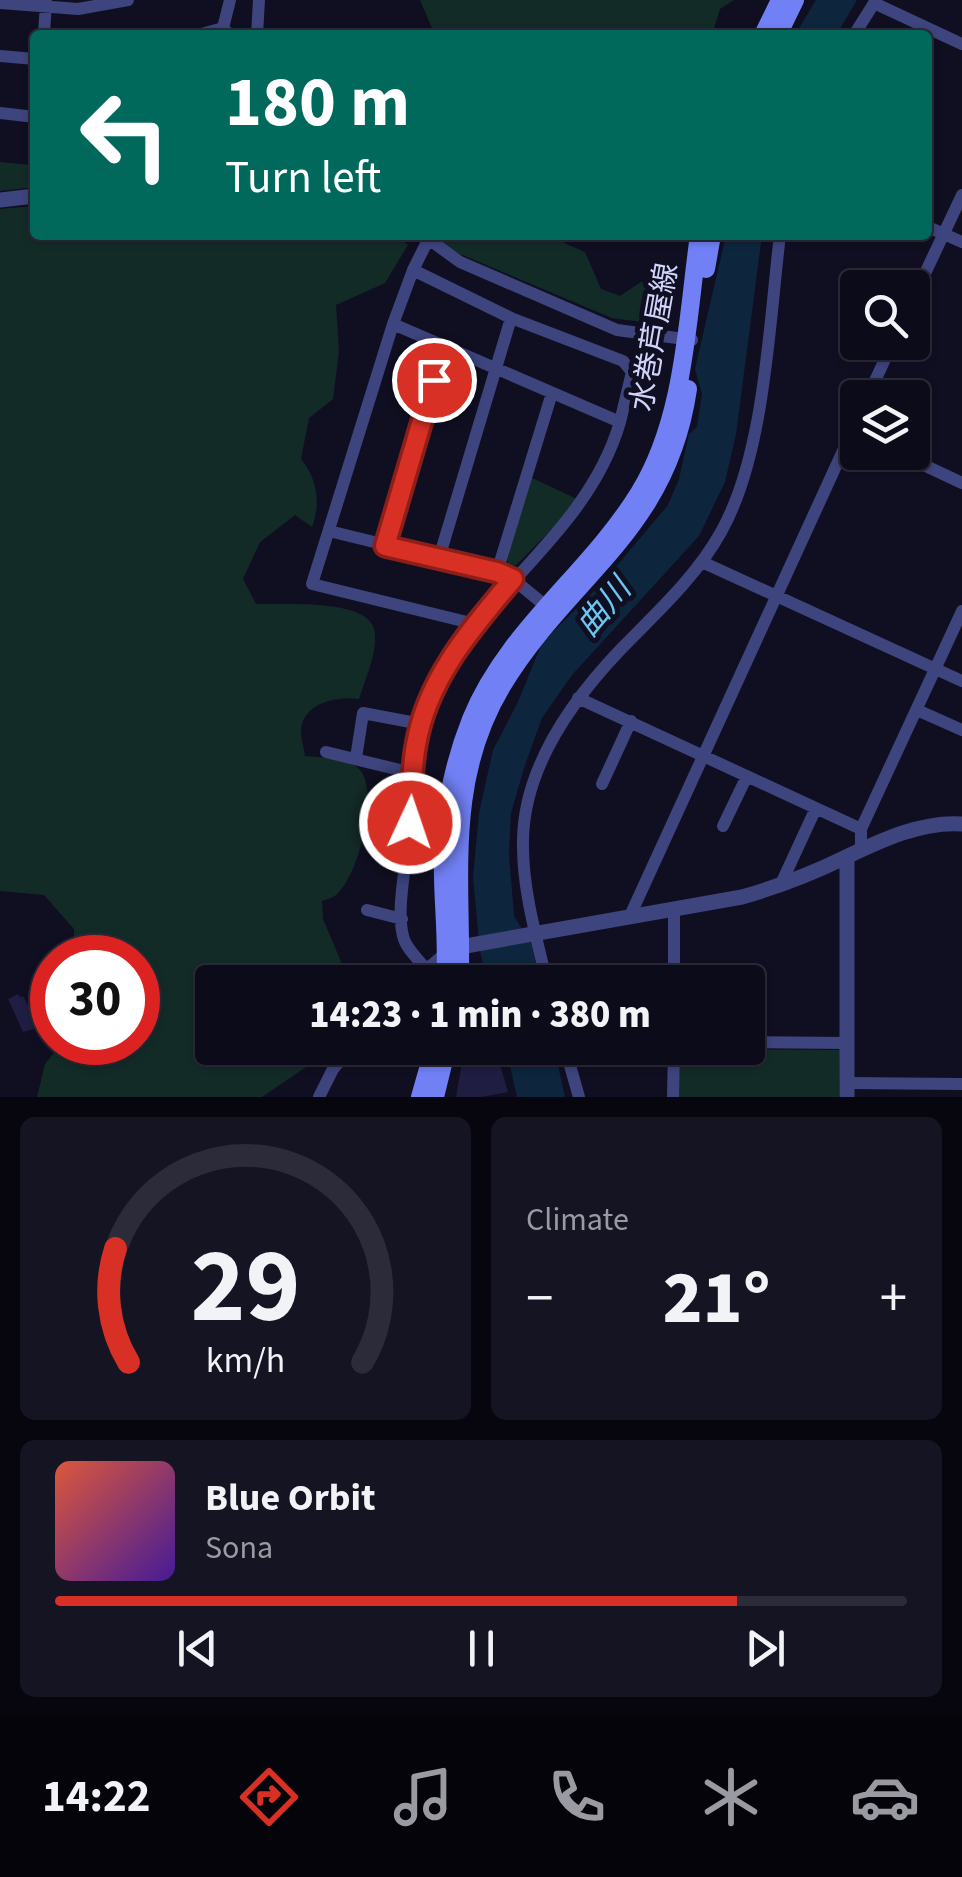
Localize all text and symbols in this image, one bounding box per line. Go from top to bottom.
text: 180 m [225,53,410,153]
icon: left [60,70,190,200]
text: Turn left [225,146,381,210]
street label: 水巻芦屋線 [620,259,689,415]
map controls [840,270,930,470]
button: search [840,270,930,360]
pin [392,338,477,423]
icon: arrive [407,353,462,408]
button: layers [840,380,930,470]
water label: 曲川 [566,566,644,647]
position arrow [358,771,462,875]
speed limit sign: 30 [30,935,160,1065]
text: 14:23 · 1 min · 380 m [309,988,651,1042]
text: Climate [526,1197,629,1243]
text: 29 [191,1214,300,1362]
text: 21° [663,1245,770,1352]
text: − [526,1260,553,1338]
text: + [880,1260,907,1338]
text: km/h [206,1335,285,1386]
text: Blue Orbit [205,1471,376,1525]
text: Sona [205,1525,273,1571]
icon: previous [170,1621,225,1676]
icon: pause [454,1621,509,1676]
icon: next [738,1621,793,1676]
icon: directions [234,1762,304,1832]
icon: music [388,1762,458,1832]
icon: phone [542,1762,612,1832]
icon: climate [696,1762,766,1832]
icon: car [850,1762,920,1832]
text: 14:22 [42,1765,151,1829]

